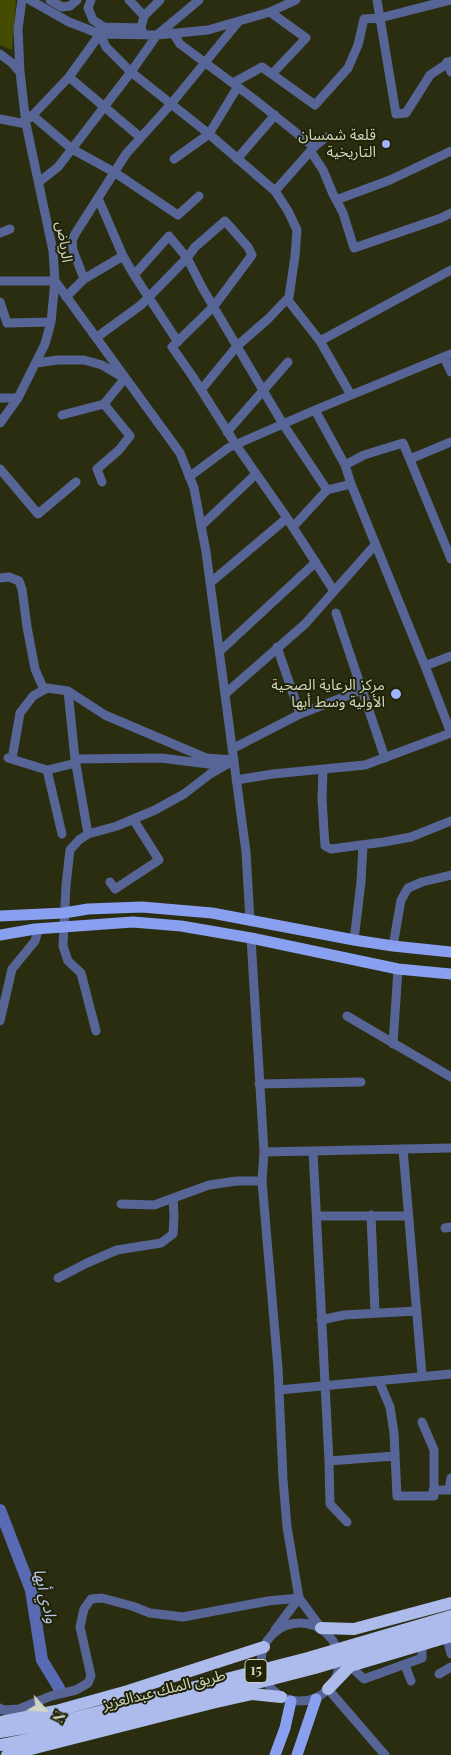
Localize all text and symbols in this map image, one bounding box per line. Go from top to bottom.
place label: قلعة شمسان التاريخية [298,126,376,161]
marker: قلعة شمسان التاريخية [380,138,392,150]
street label: الرياض [52,220,76,264]
place label: مركز الرعاية الصحية الأولية وسط أبها [271,676,385,711]
marker: مركز الرعاية الصحية الأولية وسط أبها [389,687,403,701]
water label: وادي أبها [29,1567,61,1625]
road number: 15 [245,1660,267,1682]
street label: طريق الملك عبدالعزيز [101,1666,227,1714]
north arrow [20,1685,70,1735]
text: N [48,1708,70,1725]

